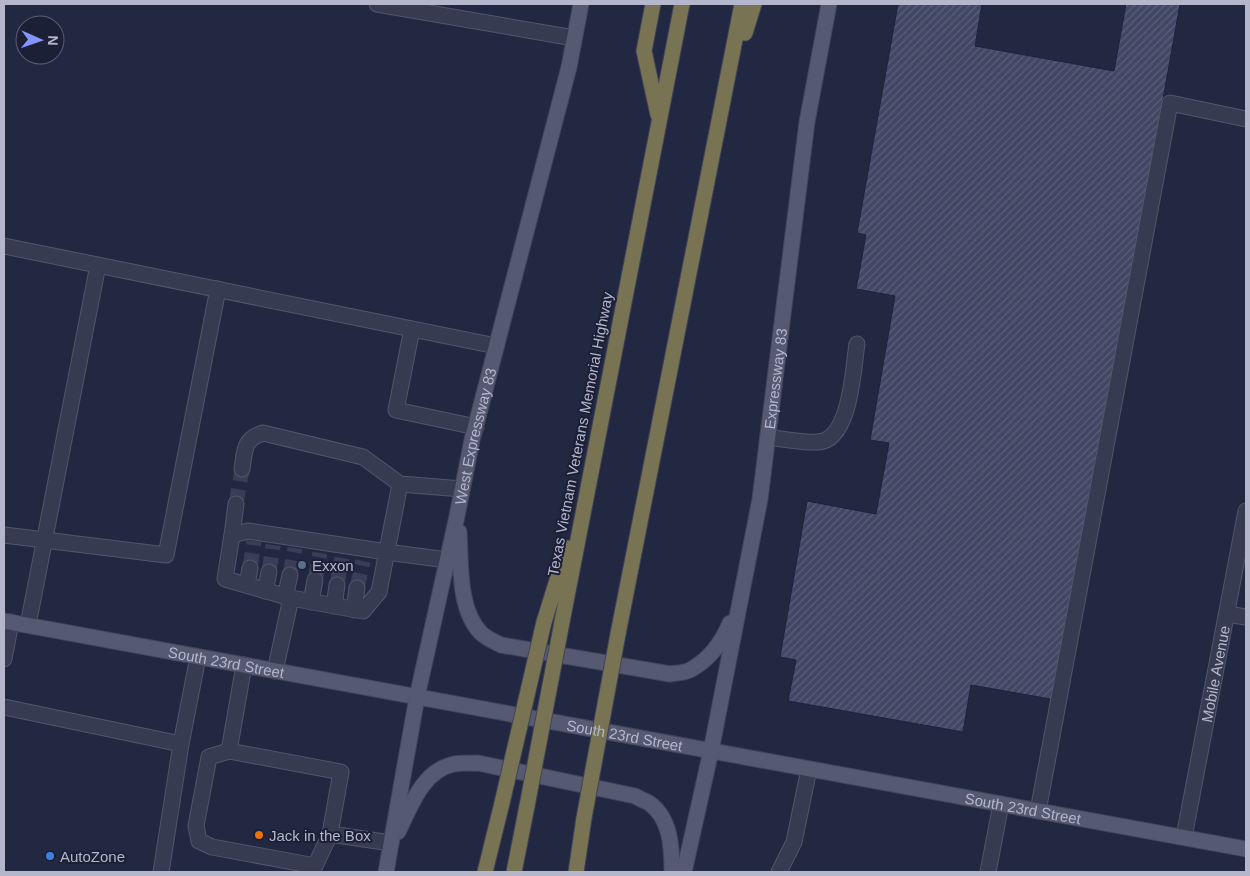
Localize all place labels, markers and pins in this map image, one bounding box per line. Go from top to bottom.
place label: Exxon [312,557,354,574]
marker: Exxon [296,559,308,571]
place label: Jack in the Box [269,827,371,844]
marker: Jack in the Box [253,829,265,841]
place label: AutoZone [60,848,125,865]
marker: AutoZone [44,850,56,862]

